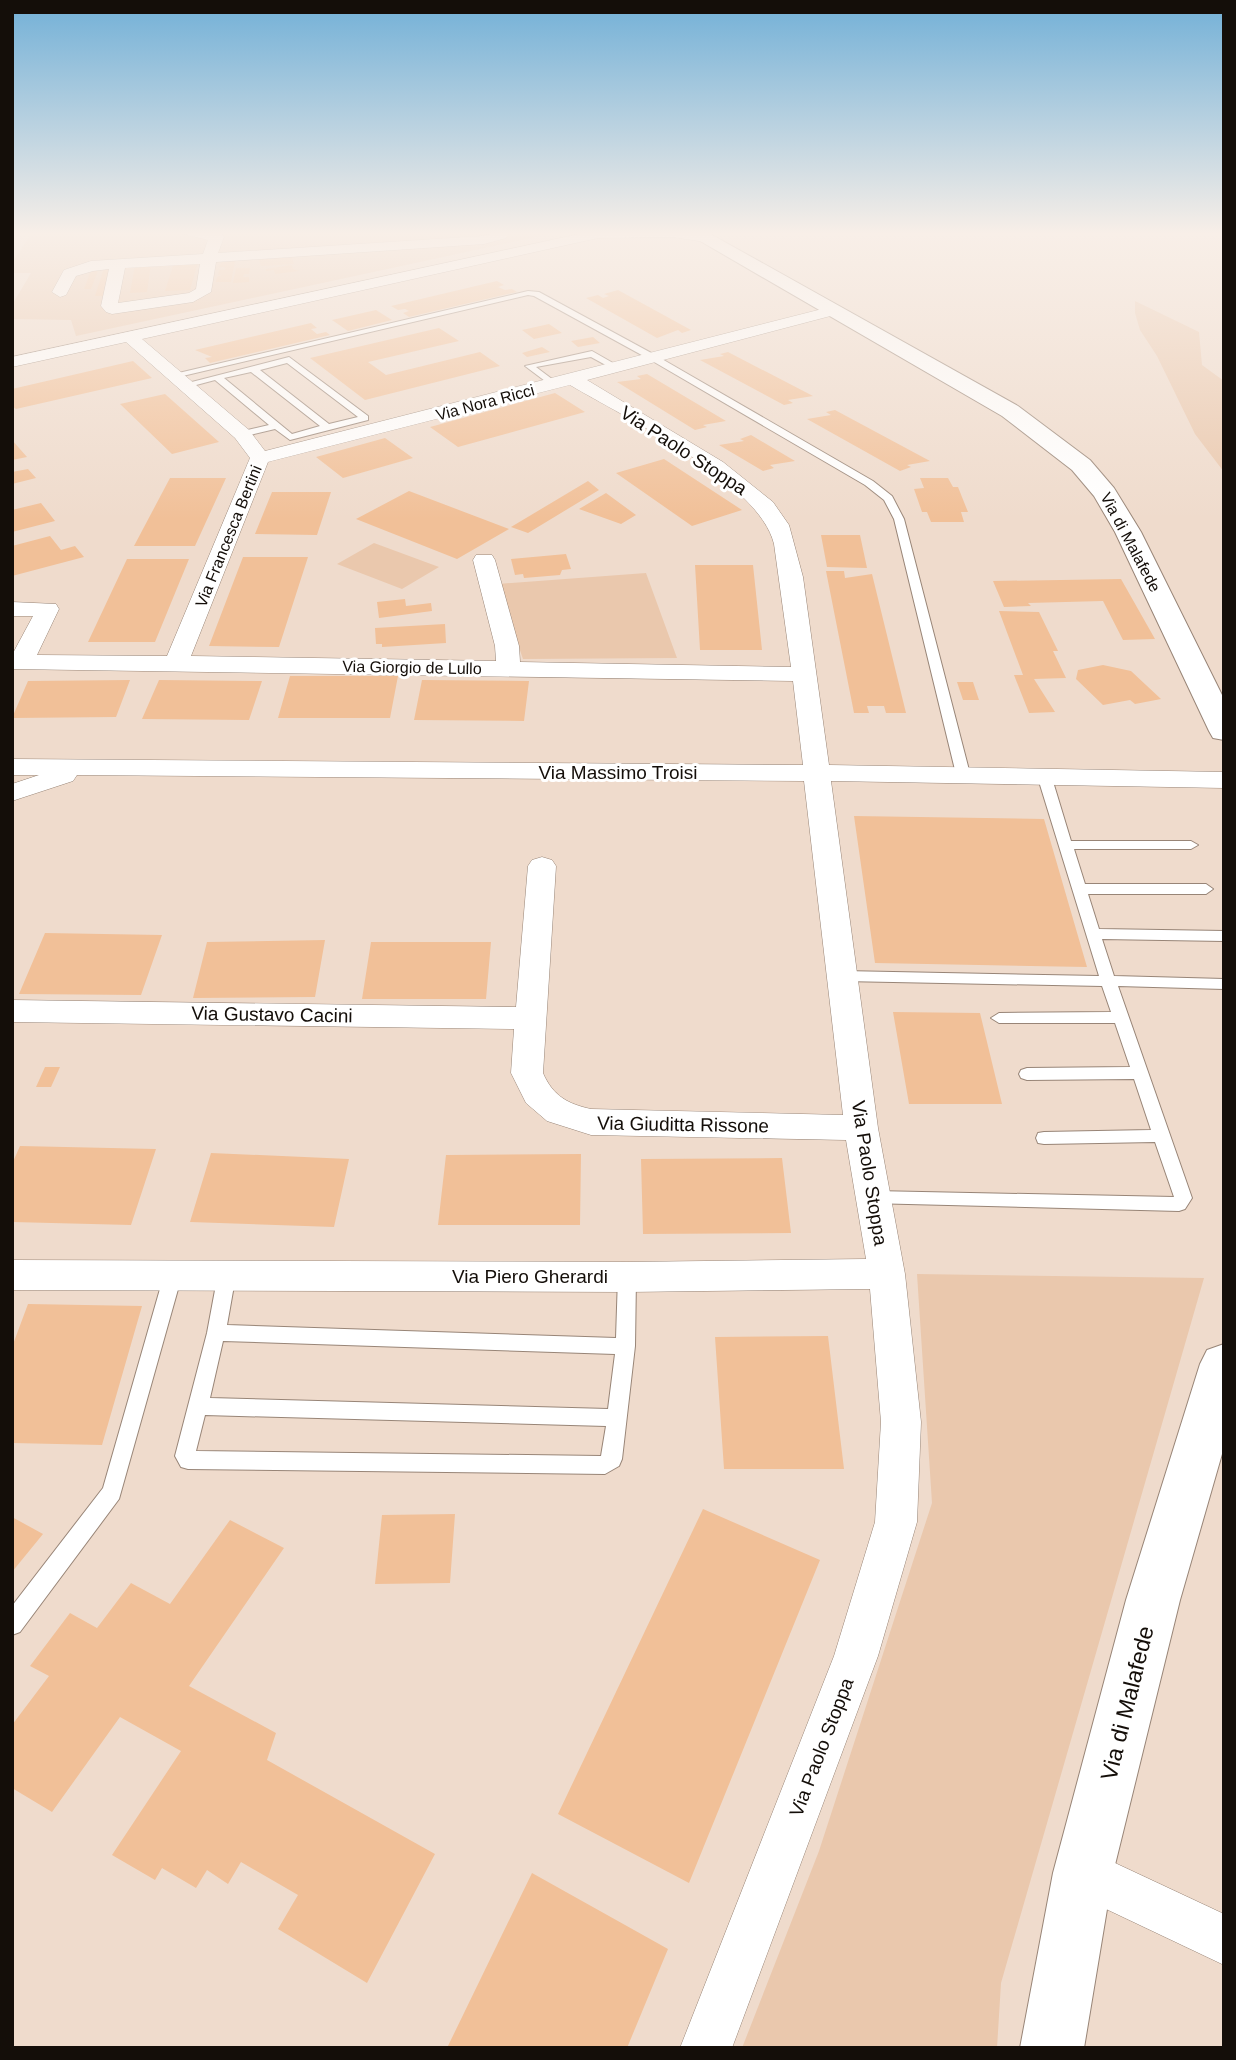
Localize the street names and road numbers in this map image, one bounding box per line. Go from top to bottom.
street label: Via Nora Ricci [434,381,536,424]
street label: Via Paolo Stoppa [617,402,751,499]
street label: Via Francesca Bertini [192,463,265,610]
street label: Via di Malafede [1097,490,1164,595]
street label: Via Giorgio de Lullo [342,658,482,677]
street label: Via Massimo Troisi [538,762,698,783]
street label: Via Gustavo Cacini [191,1003,353,1026]
street label: Via Paolo Stoppa [848,1099,891,1247]
street label: Via Giuditta Rissone [597,1113,769,1136]
street label: Via Piero Gherardi [452,1266,608,1287]
street label: Via di Malafede [1095,1623,1159,1783]
street label: Via Paolo Stoppa [785,1675,858,1819]

